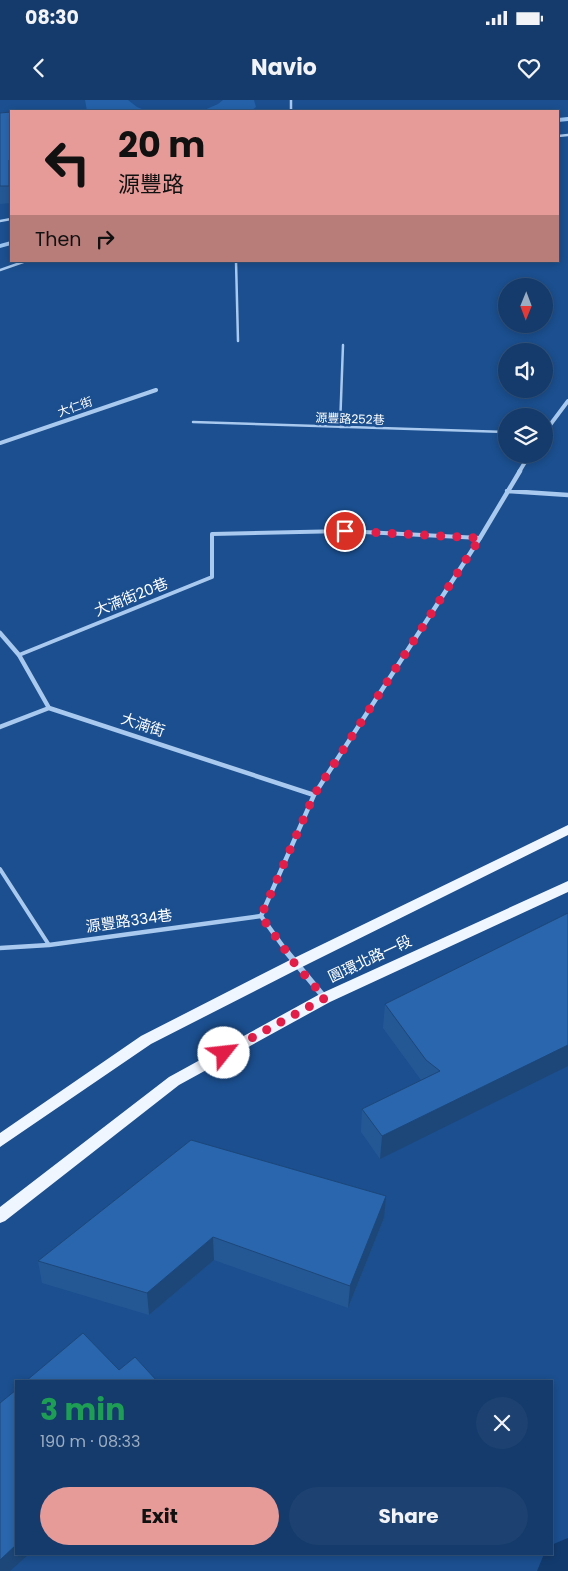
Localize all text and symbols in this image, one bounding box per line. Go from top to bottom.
text: 08:30 [25,4,79,31]
text: Navio [251,52,317,83]
icon: back [25,54,53,82]
icon: heart [515,54,543,82]
text: 20 m [118,120,205,169]
icon: left [35,130,100,195]
text: 源豐路 [118,169,184,200]
icon: right [91,225,119,253]
text: Then [35,226,81,253]
north arrow [498,278,552,332]
map controls [498,278,553,463]
button: sound [498,343,553,398]
street label: 大仁街 [55,393,95,420]
button: layers [498,408,553,463]
street label: 源豐路252巷 [315,409,385,428]
pin [324,510,366,552]
icon: arrive [331,517,359,545]
street label: 大湳街20巷 [91,572,171,621]
street label: 大湳街 [119,708,168,741]
street label: 源豐路334巷 [84,904,174,937]
street label: 圓環北路一段 [325,930,415,987]
position arrow [197,1026,249,1078]
text: 3 min [40,1388,125,1431]
button: close [476,1397,528,1449]
text: 190 m · 08:33 [40,1430,140,1453]
button: Exit [40,1487,279,1545]
button: Share [289,1487,528,1545]

